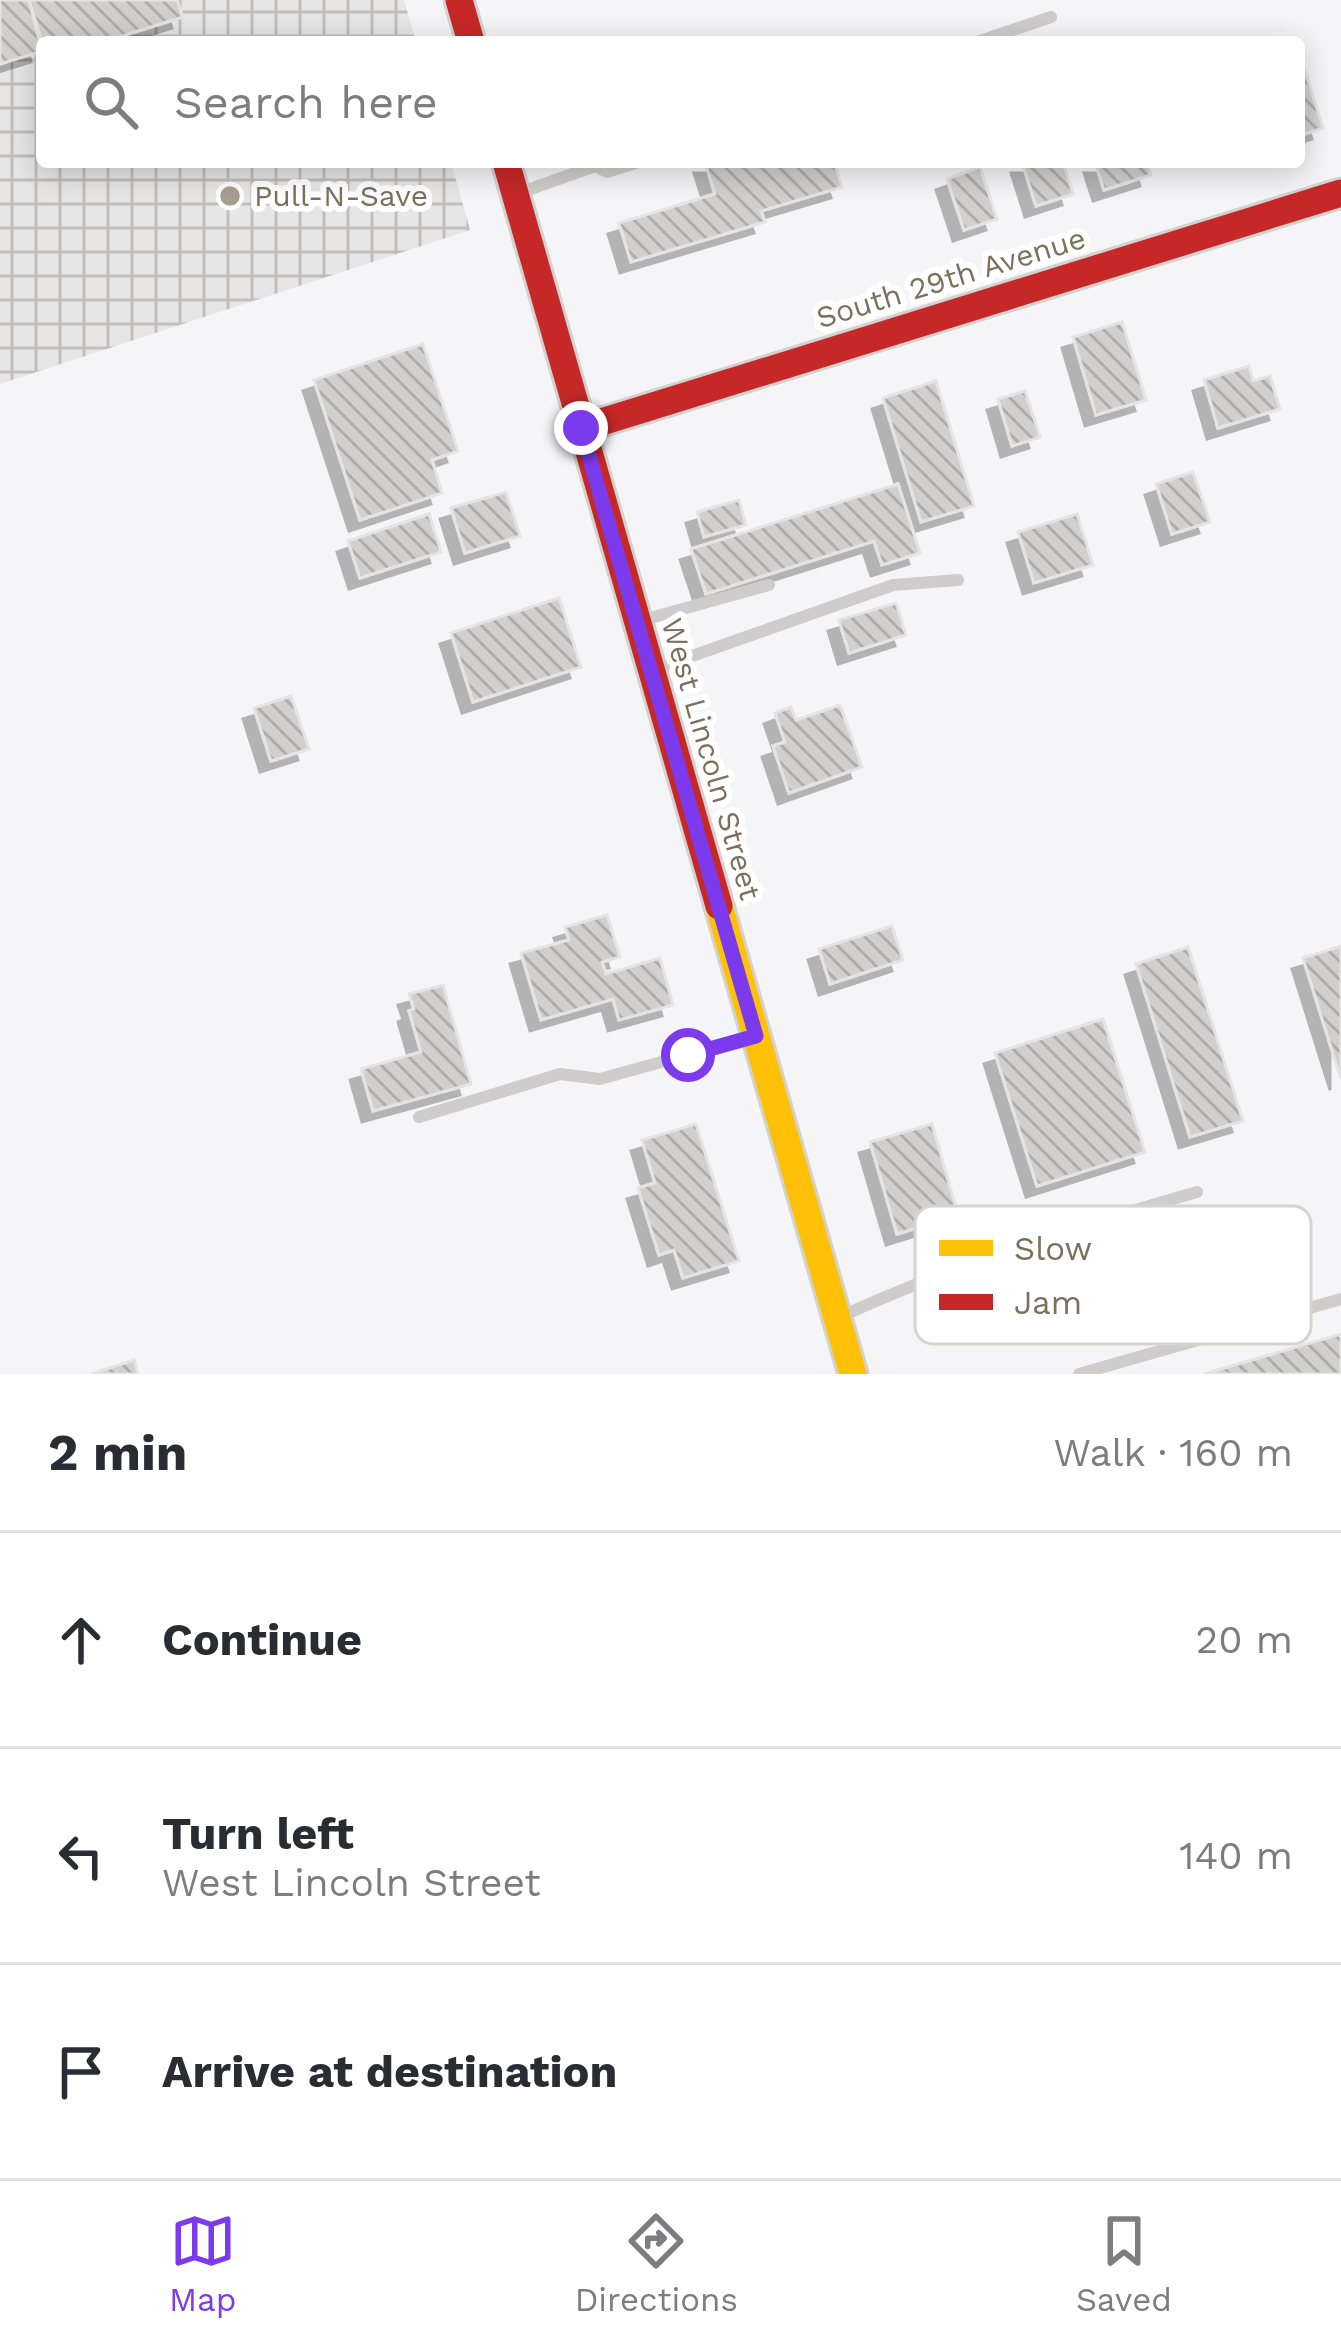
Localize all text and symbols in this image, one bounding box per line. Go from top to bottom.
search box [36,36,1305,168]
icon: search [78,69,144,135]
text: Search here [174,76,438,129]
place label: Pull-N-Save [254,178,428,213]
marker: Pull-N-Save [217,183,243,209]
street label: South 29th Avenue [812,220,1090,335]
route end [554,401,608,455]
street label: West Lincoln Street [655,614,769,904]
route start [661,1028,715,1082]
legend [915,1206,1311,1344]
text: Slow [1014,1229,1092,1268]
text: Jam [1014,1283,1082,1322]
text: 2 min [48,1423,187,1482]
text: Walk · 160 m [1054,1430,1293,1475]
icon: ahead [48,1607,114,1673]
text: Continue [162,1613,362,1666]
text: 20 m [1196,1617,1293,1662]
text: Turn left [162,1807,354,1860]
icon: left [48,1823,114,1889]
text: 140 m [1179,1833,1293,1878]
text: West Lincoln Street [162,1860,541,1905]
icon: arrive [48,2039,114,2105]
text: Arrive at destination [162,2045,617,2098]
tab: Map [169,2208,236,2319]
tab: Directions [575,2208,738,2319]
tab: Saved [1076,2208,1172,2319]

